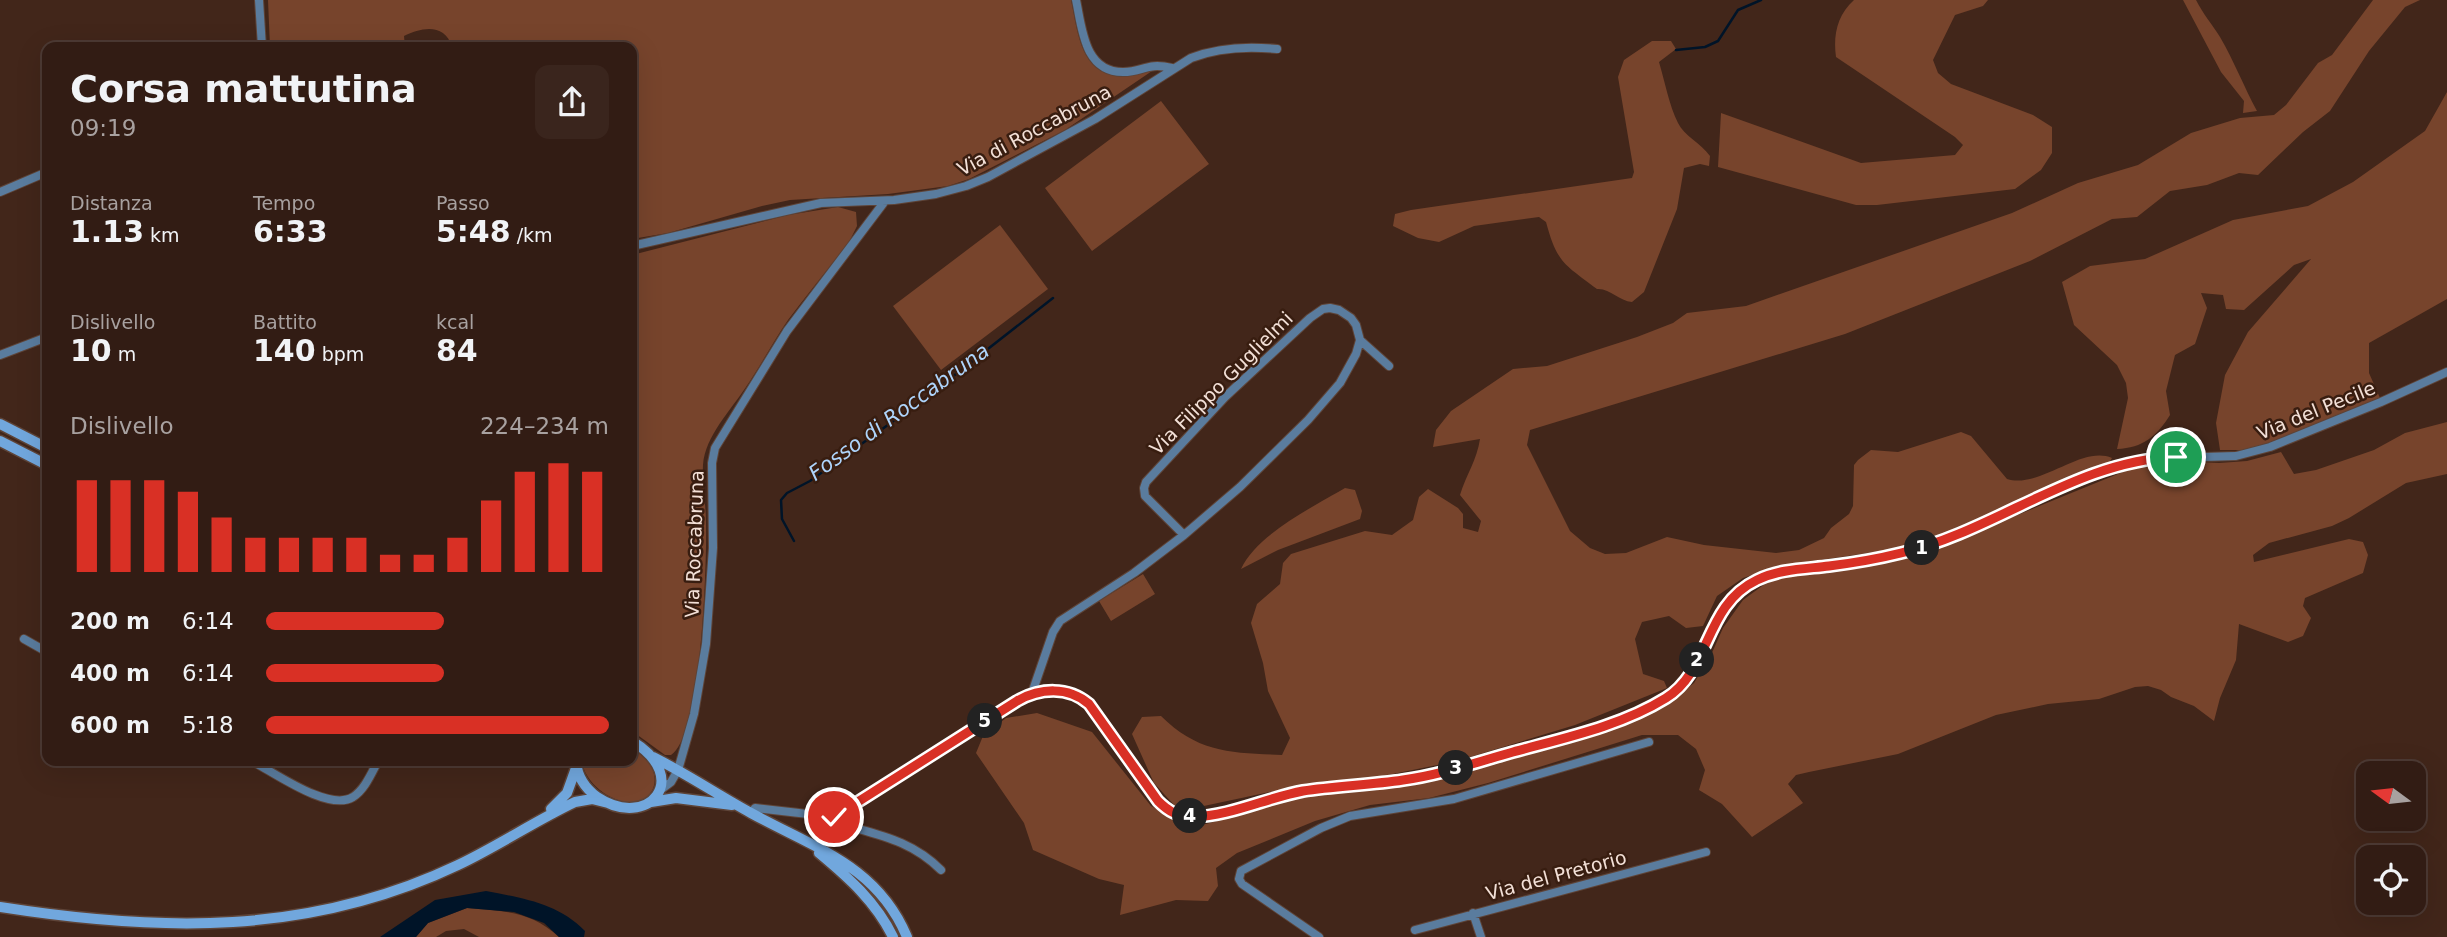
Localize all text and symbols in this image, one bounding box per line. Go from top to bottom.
button: share [535,65,609,139]
text: Corsa mattutina [70,67,417,111]
street label: Via di Roccabruna [953,80,1115,180]
text: 09:19 [70,115,136,141]
text: Distanza [70,192,153,214]
text: Tempo [253,192,315,214]
text: Passo [436,192,490,214]
text: 1.13 [70,214,144,249]
text: 6:33 [253,214,328,249]
text: 5:48 [436,214,511,249]
text: km [144,224,180,246]
text: /km [511,224,553,246]
street label: Via Filippo Guglielmi [1145,307,1297,459]
text: Dislivello [70,311,155,333]
text: Battito [253,311,317,333]
text: kcal [436,311,474,333]
text: 10 [70,333,112,368]
text: 140 [253,333,316,368]
text: 84 [436,333,478,368]
water label: Fosso di Roccabruna [804,339,994,485]
text: m [112,343,136,365]
text: bpm [316,343,364,365]
street label: Via del Pecile [2254,376,2378,444]
text: Dislivello [70,413,173,439]
text: 224–234 m [480,413,609,439]
pin [2146,427,2206,487]
icon: arrive [2157,438,2195,476]
street label: Via Roccabruna [680,470,708,618]
pin: 1 [1904,530,1940,566]
text: 1 [1915,536,1928,558]
text: 200 m [70,608,150,634]
text: 6:14 [182,608,234,634]
pin: 2 [1680,642,1714,678]
text: 2 [1690,648,1703,670]
text: 400 m [70,660,150,686]
text: 6:14 [182,660,234,686]
pin: 5 [968,704,1002,738]
text: 5 [978,709,991,731]
text: 600 m [70,712,150,738]
text: 5:18 [182,712,234,738]
pin: 3 [1438,750,1474,786]
text: 3 [1449,756,1462,778]
north arrow [2356,761,2426,831]
map controls [2356,761,2426,915]
pin [804,787,864,847]
icon: check [815,798,853,836]
pin: 4 [1172,798,1208,834]
text: 4 [1183,804,1196,826]
button: locate [2356,845,2426,915]
street label: Via del Pretorio [1483,846,1629,904]

